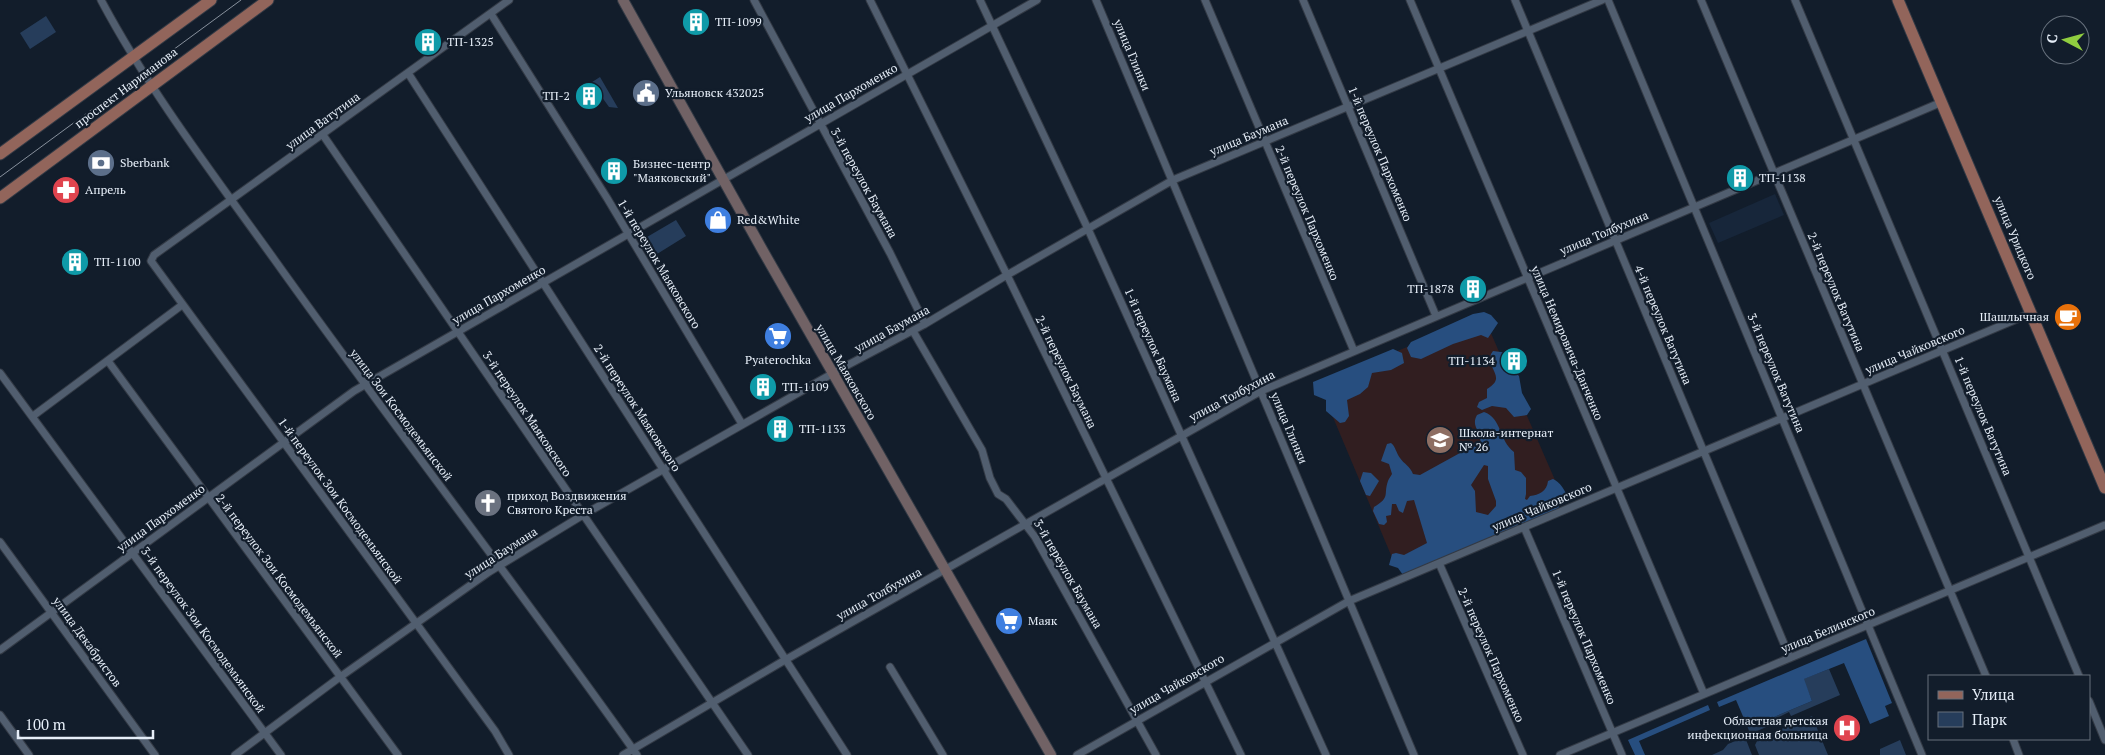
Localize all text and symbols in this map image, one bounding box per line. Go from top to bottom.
building icon: ТП-1099 [681,7,711,37]
place label: ТП-1099 [715,14,762,29]
north arrow [2040,15,2090,65]
street label: улица Глинки [1110,16,1154,93]
building icon: ТП-1325 [413,27,443,57]
text: С [2042,33,2061,44]
place label: ТП-1325 [447,34,494,49]
street label: проспект Нариманова [71,44,180,131]
street label: улица Пархоменко [801,60,900,126]
public building icon: Ульяновск 432025 [631,78,661,108]
building icon: ТП-2 [574,81,604,111]
street label: 1-й переулок Пархоменко [1345,84,1416,224]
place label: Ульяновск 432025 [665,85,764,100]
place label: ТП-2 [542,88,570,103]
street label: улица Ватутина [282,89,363,153]
street label: улица Баумана [1206,112,1290,159]
street label: 3-й переулок Баумана [828,125,901,240]
street label: 2-й переулок Пархоменко [1272,143,1343,283]
bank icon: Sberbank [86,148,116,178]
place label: Sberbank [120,155,170,170]
building icon: Бизнес-центр "Маяковский" [599,156,629,186]
place label: Бизнес-центр "Маяковский" [633,156,711,185]
building icon: ТП-1138 [1725,163,1755,193]
place label: ТП-1138 [1759,170,1806,185]
pharmacy icon: Апрель [51,175,81,205]
place label: Апрель [85,182,126,197]
street label: улица Урицкого [1991,193,2040,282]
street label: 1-й переулок Маяковского [615,196,704,332]
shop icon: Red&White [703,205,733,235]
street label: улица Толбухина [1556,207,1650,258]
place label: Red&White [737,212,800,227]
street label: 2-й переулок Ватутина [1804,230,1868,354]
building icon: ТП-1100 [60,247,90,277]
place label: ТП-1100 [94,254,141,269]
street label: улица Пархоменко [449,262,548,328]
street label: улица Немировича-Данченко [1528,262,1607,423]
street label: 4-й переулок Ватутина [1631,263,1695,387]
building icon: ТП-1878 [1458,274,1488,304]
place label: ТП-1878 [1407,281,1454,296]
street label: 1-й переулок Баумана [1121,285,1185,404]
street label: улица Баумана [851,302,932,356]
cafe icon: Шашлычная [2053,302,2083,332]
place label: Шашлычная [1980,309,2049,324]
street label: 3-й переулок Ватутина [1744,311,1808,435]
street label: 2-й переулок Баумана [1033,313,1100,431]
street label: улица Маяковского [812,320,880,423]
supermarket icon: Pyaterochka [763,321,793,351]
street label: улица Чайковского [1862,322,1967,378]
street label: 2-й переулок Маяковского [591,341,684,474]
street label: улица Зои Космодемьянской [346,345,456,484]
building icon: ТП-1134 [1499,346,1529,376]
street label: 3-й переулок Маяковского [480,348,575,480]
place label: Pyaterochka [745,352,811,367]
place label: ТП-1134 [1448,353,1496,368]
street label: 1-й переулок Ватутина [1951,354,2015,478]
street label: улица Толбухина [1185,367,1277,425]
building icon: ТП-1109 [748,372,778,402]
place label: ТП-1109 [782,379,829,394]
street label: улица Глинки [1267,389,1311,466]
building icon: ТП-1133 [765,414,795,444]
street label: 1-й переулок Зои Космодемьянской [275,415,406,587]
place label: ТП-1133 [799,421,846,436]
school or university icon: Школа-интернат № 26 [1425,425,1455,455]
place label: Школа-интернат № 26 [1459,425,1553,454]
street label: улица Чайковского [1489,479,1594,535]
street label: улица Пархоменко [113,480,208,555]
church icon: приход Воздвижения Святого Креста [473,488,503,518]
place label: приход Воздвижения Святого Креста [507,488,627,517]
street label: 2-й переулок Зои Космодемьянской [213,491,346,661]
street label: 3-й переулок Баумана [1031,516,1106,631]
street label: улица Баумана [461,524,540,582]
street label: 3-й переулок Зои Космодемьянской [138,544,269,716]
street label: улица Толбухина [833,564,924,624]
street label: 1-й переулок Пархоменко [1549,567,1620,707]
street label: 2-й переулок Пархоменко [1455,585,1528,725]
street label: улица Декабристов [49,593,125,690]
street label: улица Белинского [1778,603,1877,656]
supermarket icon: Маяк [994,606,1024,636]
place label: Маяк [1028,613,1058,628]
street label: улица Чайковского [1126,650,1227,717]
legend [1928,675,2090,740]
text: Улица [1972,684,2015,704]
scale bar [18,708,152,740]
text: Парк [1972,709,2008,729]
place label: Областная детская инфекционная больница [1687,713,1828,742]
hospital icon: Областная детская инфекционная больница [1832,713,1862,743]
text: 100 m [25,714,66,734]

